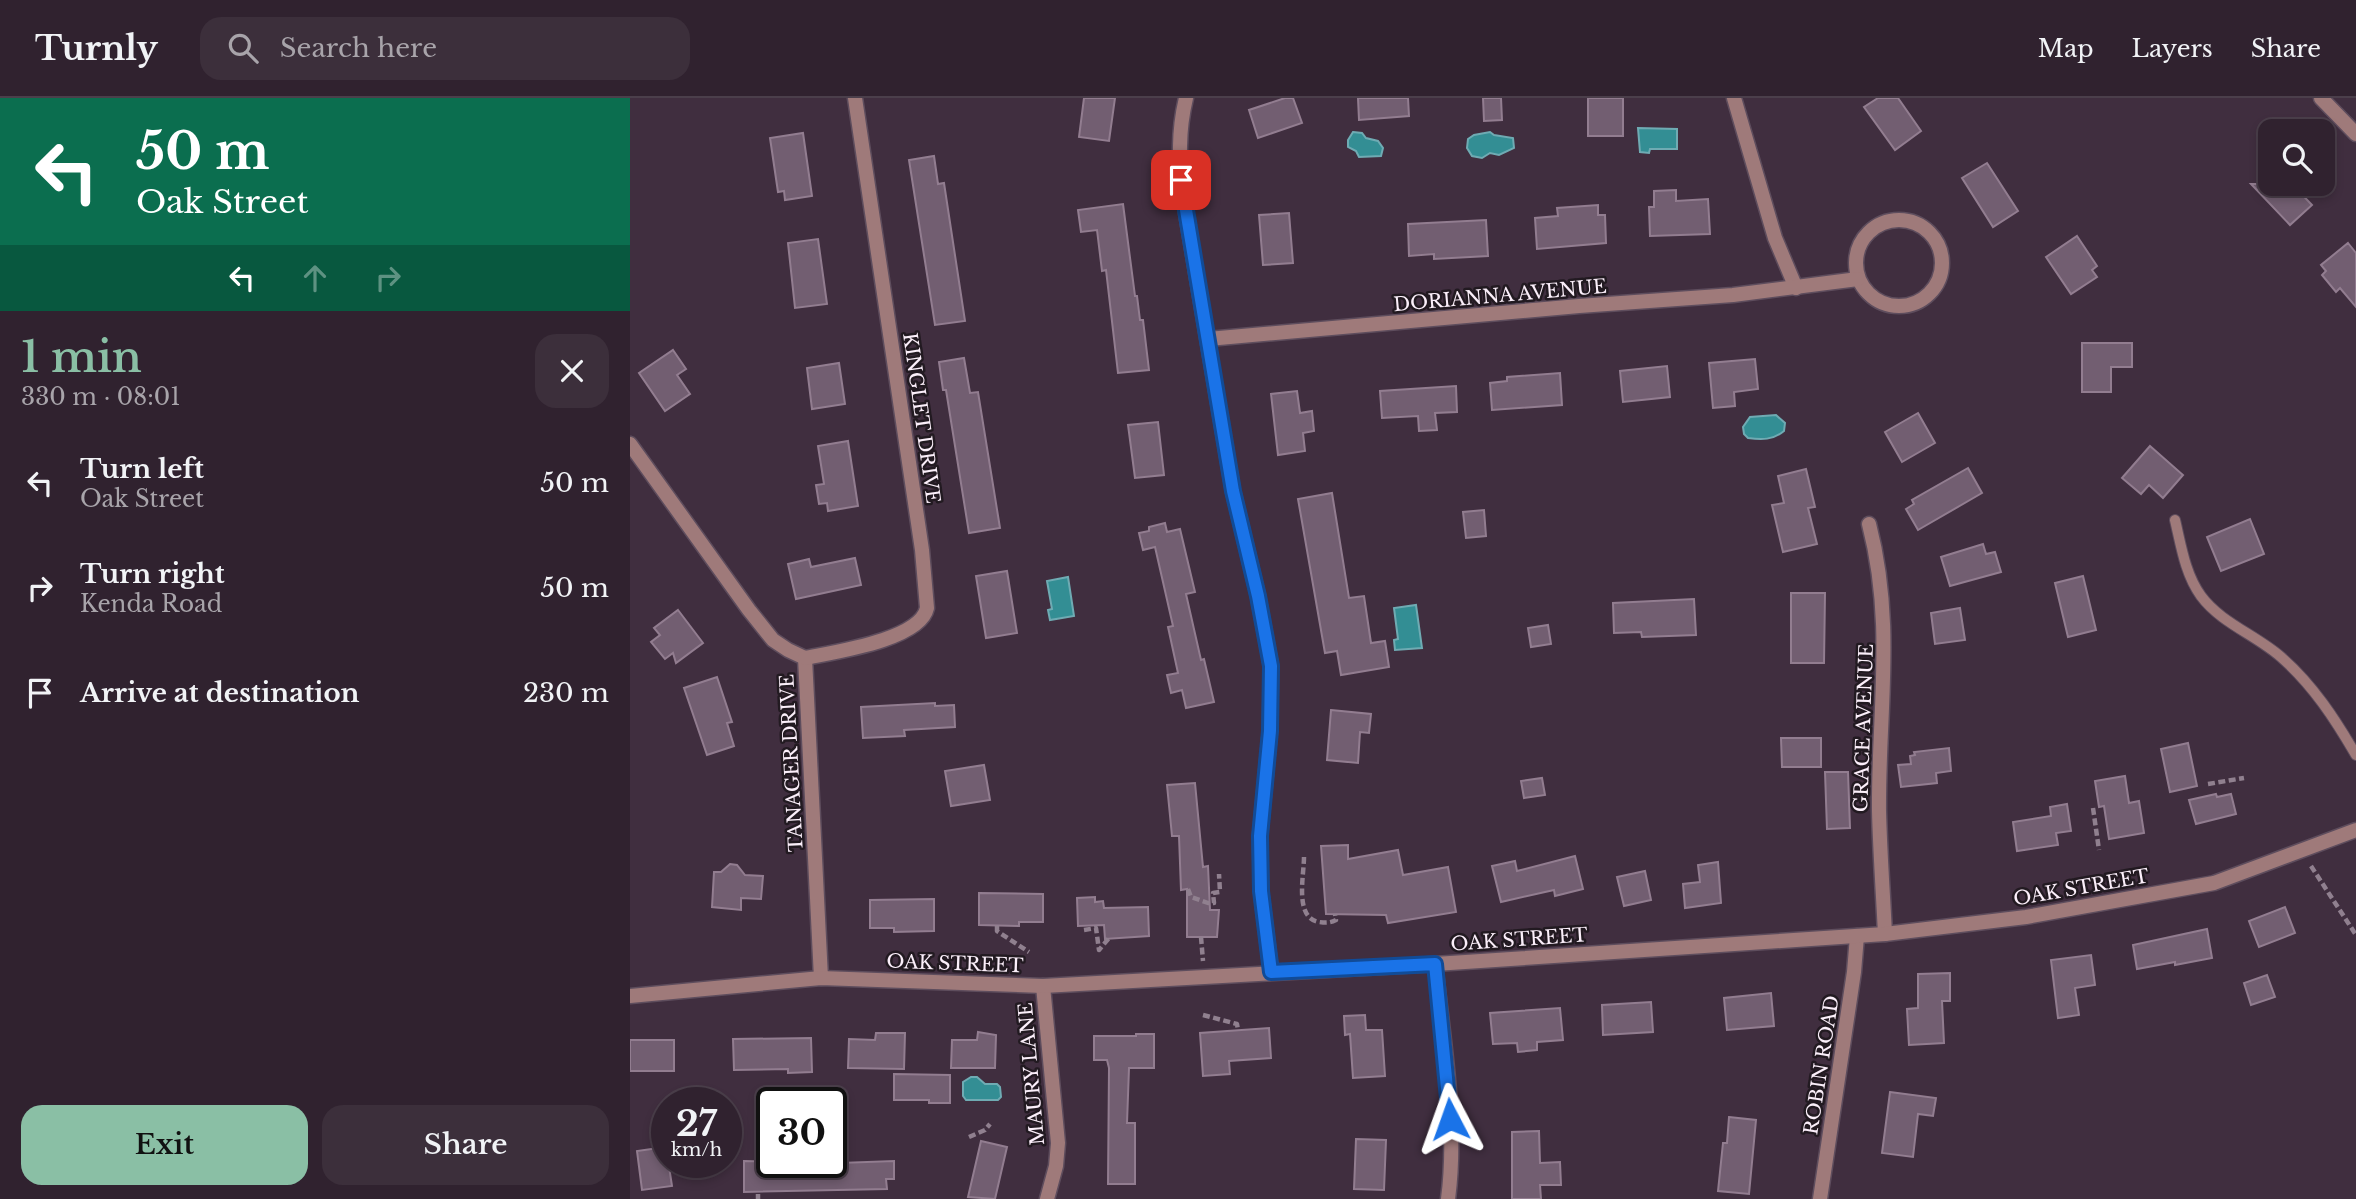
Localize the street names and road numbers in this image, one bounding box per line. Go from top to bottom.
street label: DORIANNA AVENUE [1393,275,1608,316]
street label: KINGLET DRIVE [898,331,945,505]
street label: GRACE AVENUE [1849,643,1878,813]
street label: TANAGER DRIVE [775,674,808,852]
street label: OAK STREET [2012,864,2151,911]
street label: OAK STREET [1450,923,1588,956]
street label: OAK STREET [886,950,1024,977]
street label: ROBIN ROAD [1799,994,1844,1136]
street label: MAURY LANE [1014,1002,1049,1146]

